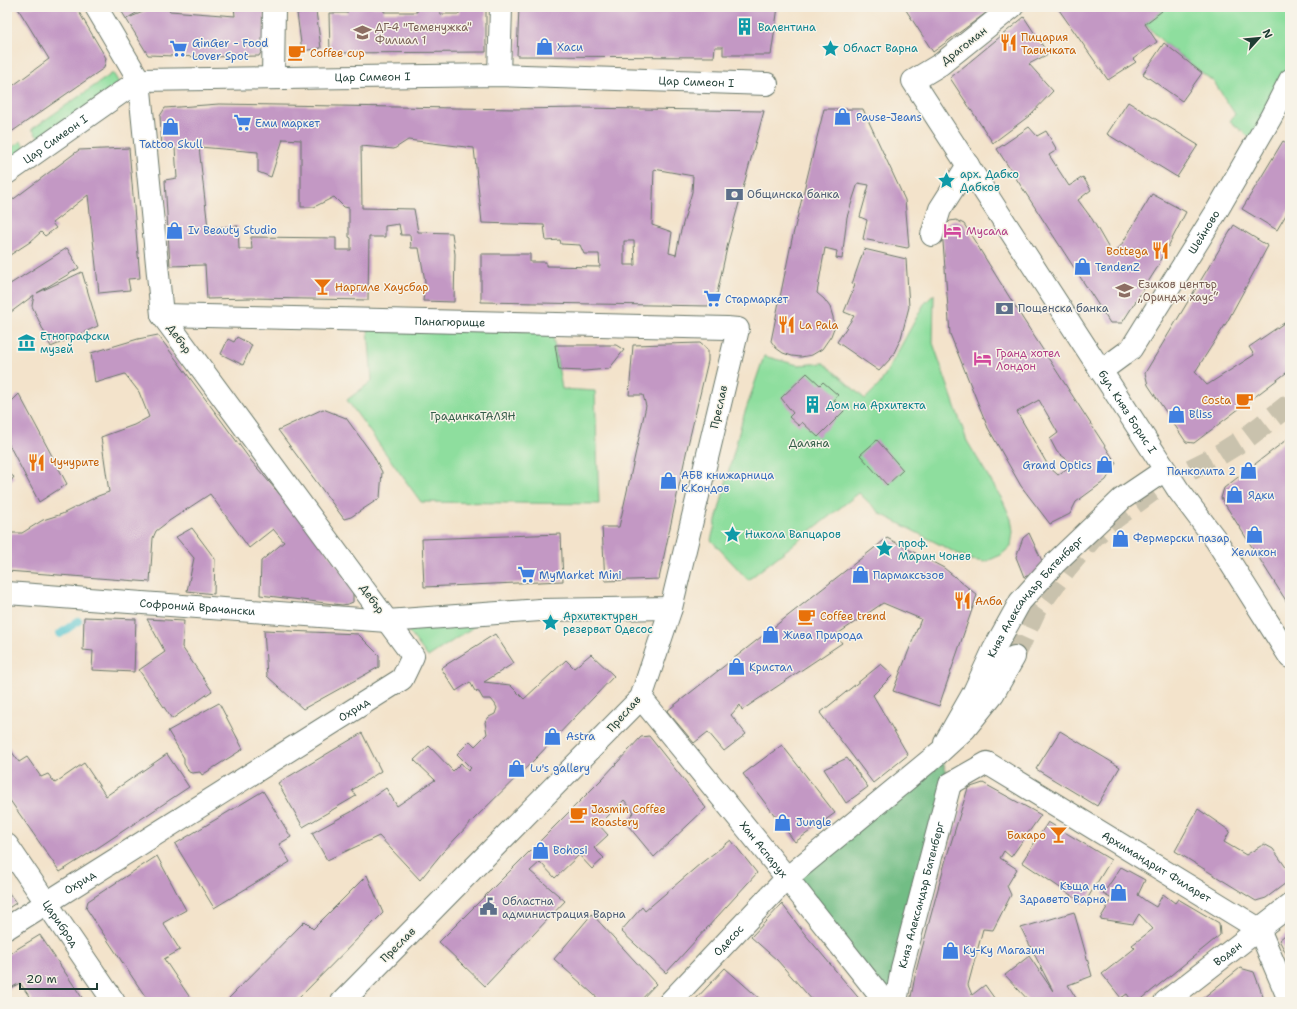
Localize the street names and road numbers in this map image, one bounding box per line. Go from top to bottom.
street label: Драгоман [938,23,990,69]
street label: Цар Симеон I [334,69,411,85]
street label: Цар Симеон I [658,73,735,90]
street label: Цар Симеон I [20,111,91,167]
street label: Шейново [1184,207,1223,257]
street label: Панагюрище [414,313,485,330]
street label: Дебър [163,321,195,357]
street label: бул. Княз Борис I [1095,367,1160,456]
street label: Преслав [707,384,731,430]
street label: Княз Александър Батенберг [984,532,1087,660]
street label: Дебър [356,581,388,617]
street label: Софроний Врачански [139,595,256,619]
street label: Преслав [604,693,644,735]
street label: Охрид [335,694,372,725]
street label: Хан Аспарух [736,818,791,881]
street label: Княз Александър Батенберг [895,820,947,970]
street label: Архимандрит Филарет [1099,827,1215,906]
street label: Охрид [61,867,98,898]
street label: Цариброд [39,897,82,950]
street label: Одесос [710,921,747,959]
street label: Преслав [377,924,419,966]
street label: Воден [1210,938,1245,969]

